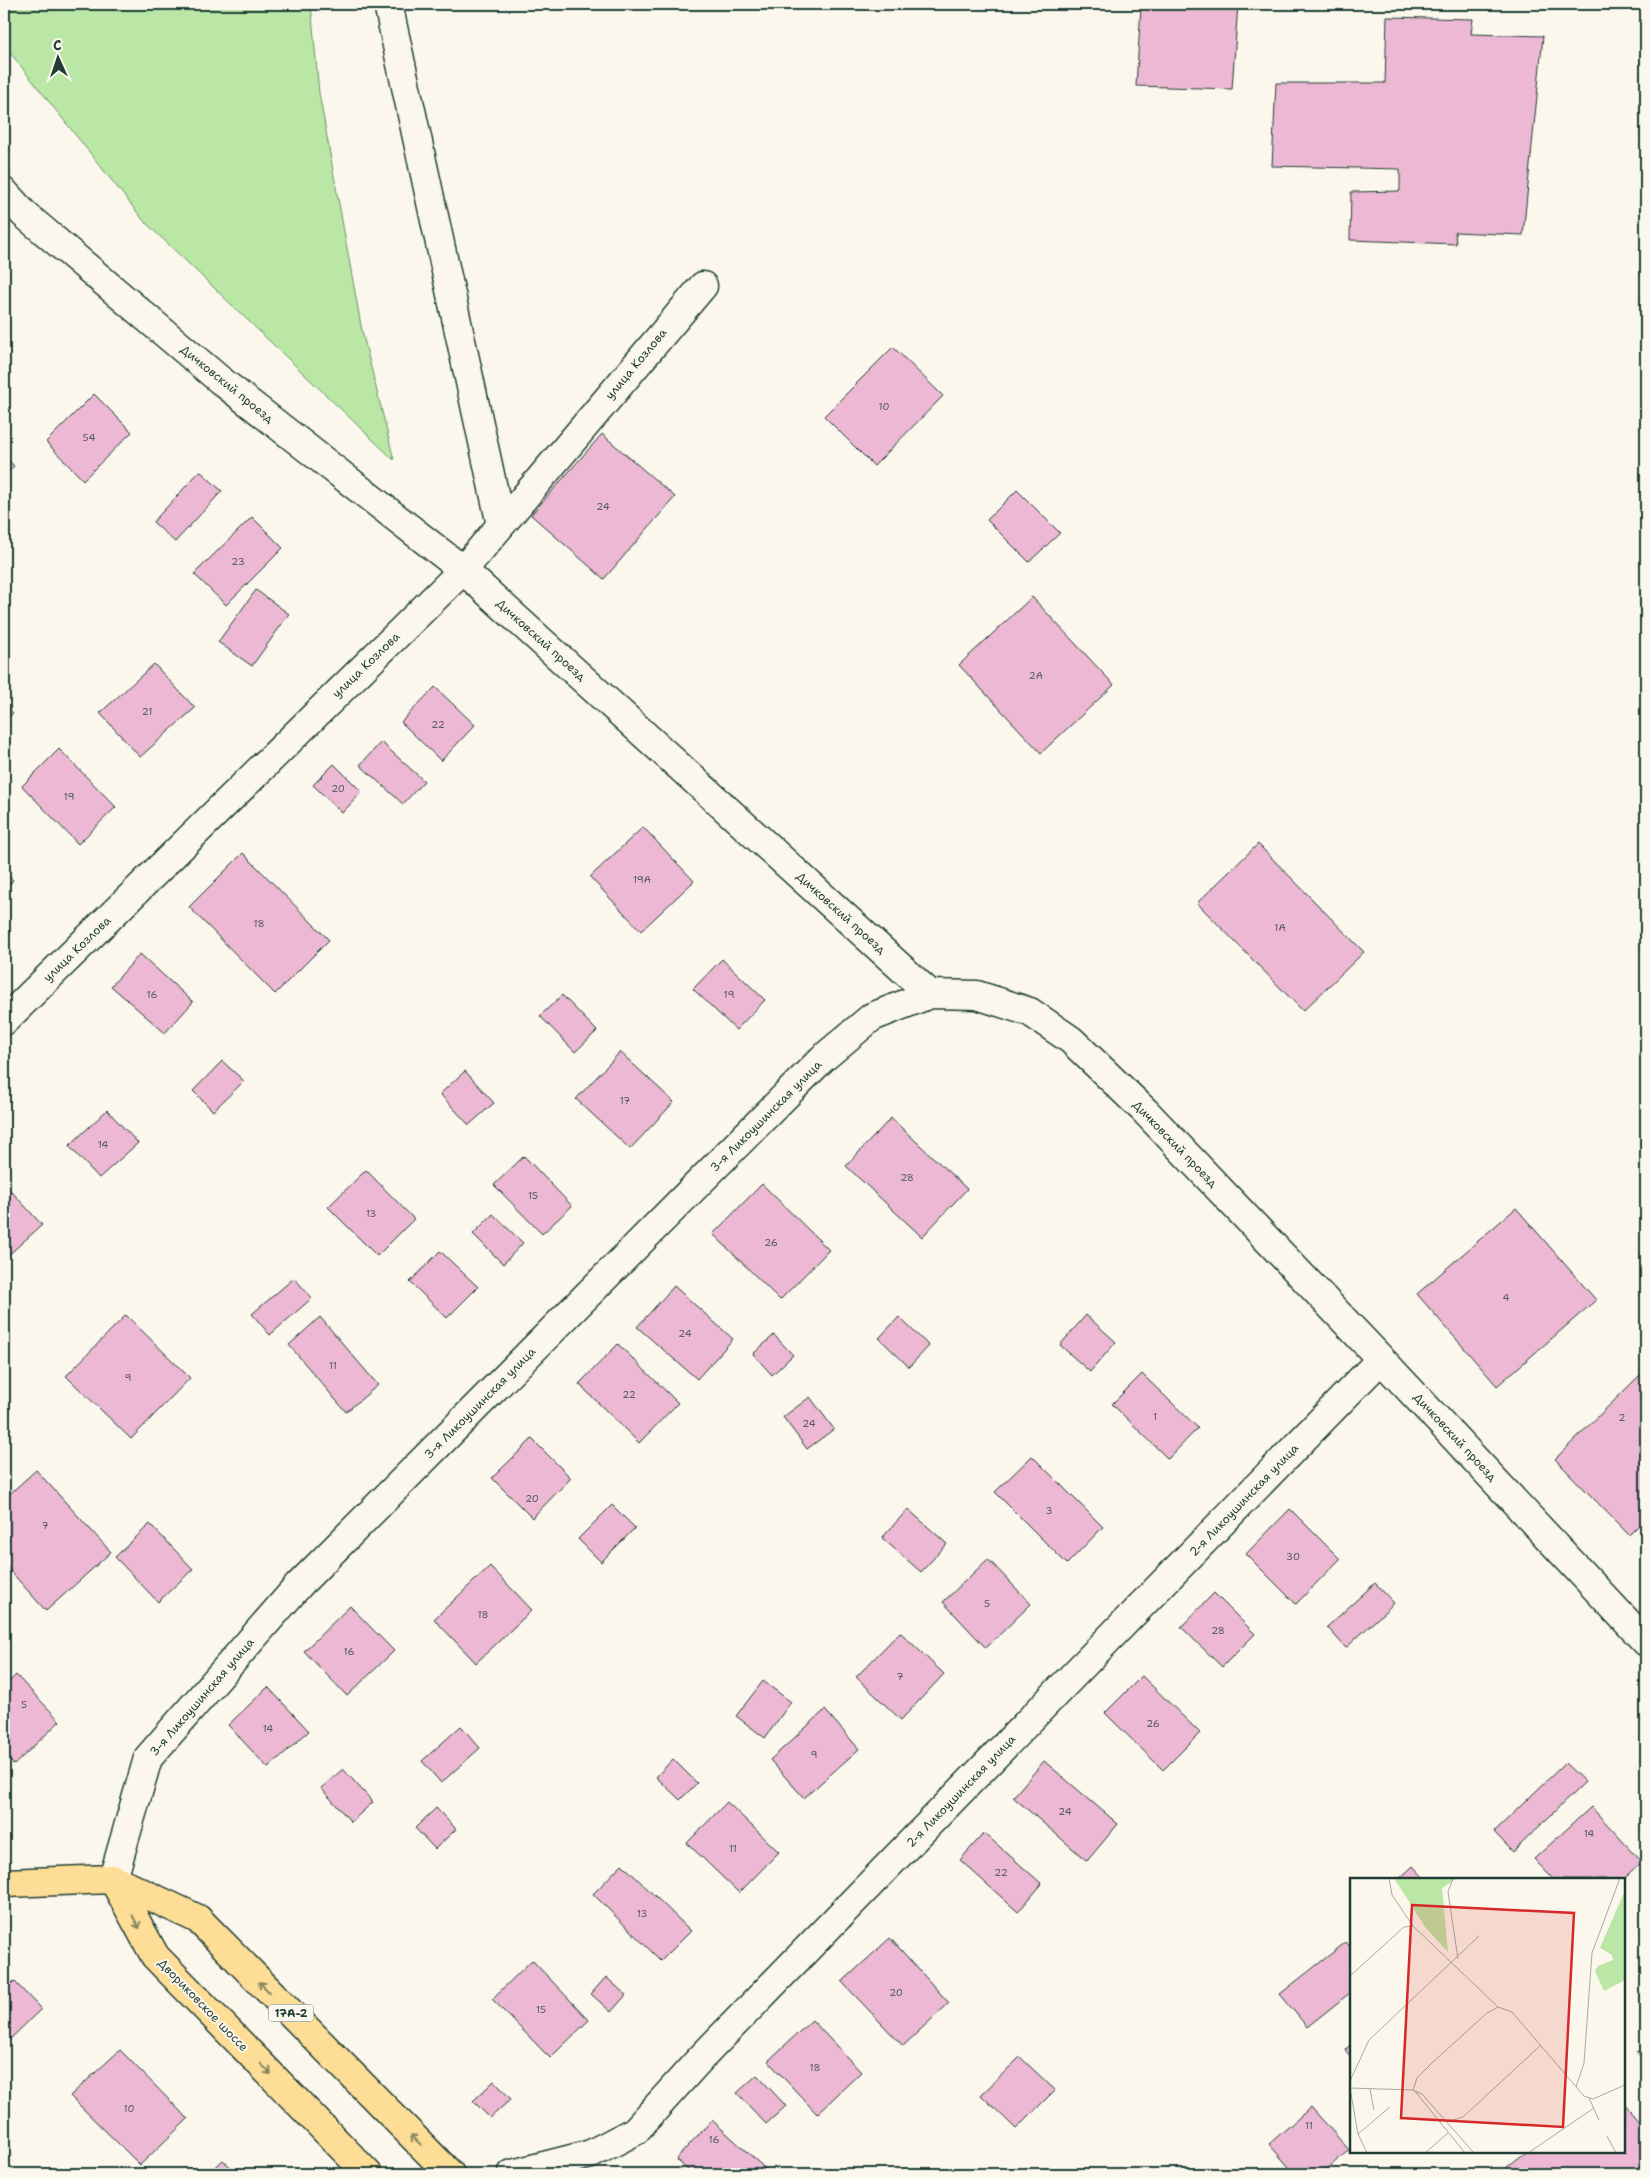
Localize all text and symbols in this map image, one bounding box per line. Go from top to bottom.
north arrow [32,32,82,82]
text: С [53,36,62,54]
street label: улица Козлова [602,325,671,403]
street label: Дичковский проезд [177,341,277,427]
house number: 10 [879,400,889,413]
house number: 54 [83,431,95,444]
house number: 24 [596,500,610,513]
house number: 23 [231,555,245,568]
street label: Дичковский проезд [493,595,590,685]
street label: улица Козлова [329,628,404,701]
house number: 2А [1029,669,1043,682]
house number: 21 [142,705,152,718]
house number: 22 [431,718,445,731]
house number: 20 [331,782,345,795]
house number: 19 [64,790,74,803]
street label: Дичковский проезд [793,868,890,958]
house number: 19А [633,873,651,886]
street label: улица Козлова [40,912,115,985]
house number: 18 [253,917,265,930]
house number: 1А [1274,921,1286,934]
house number: 16 [147,988,157,1001]
house number: 19 [724,988,734,1001]
street label: 3-я Ликоушинская улица [707,1056,826,1175]
house number: 17 [620,1094,630,1107]
street label: Дичковский проезд [1129,1097,1221,1191]
house number: 14 [98,1138,108,1151]
house number: 28 [900,1171,914,1184]
house number: 15 [528,1189,538,1202]
house number: 13 [366,1207,376,1220]
house number: 26 [764,1236,778,1249]
house number: 4 [1503,1291,1510,1304]
house number: 24 [678,1327,692,1340]
street label: 3-я Ликоушинская улица [421,1343,540,1462]
house number: 11 [329,1359,337,1372]
house number: 9 [125,1371,132,1384]
house number: 22 [622,1388,636,1401]
street label: Дичковский проезд [1410,1389,1501,1485]
house number: 1 [1153,1410,1157,1423]
house number: 2 [1619,1411,1626,1424]
house number: 24 [802,1417,816,1430]
street label: 2-я Ликоушинская улица [1186,1440,1303,1560]
house number: 20 [525,1492,539,1505]
house number: 3 [1046,1504,1053,1517]
house number: 7 [42,1519,49,1532]
house number: 30 [1286,1550,1300,1563]
house number: 5 [984,1597,990,1610]
house number: 18 [477,1608,489,1621]
house number: 28 [1211,1624,1225,1637]
street label: 3-я Ликоушинская улица [146,1634,258,1759]
house number: 16 [344,1645,354,1658]
house number: 7 [897,1670,904,1683]
house number: 5 [21,1698,27,1711]
house number: 26 [1146,1717,1160,1730]
house number: 14 [263,1722,273,1735]
street label: 2-я Ликоушинская улица [903,1731,1020,1851]
house number: 9 [811,1748,818,1761]
house number: 24 [1058,1805,1072,1818]
house number: 14 [1584,1827,1594,1840]
house number: 11 [729,1842,737,1855]
house number: 22 [994,1866,1008,1879]
inset map [1350,1878,1625,2153]
house number: 13 [637,1907,647,1920]
one-way arrow [132,1914,142,1928]
street label: Двориковское шоссе [154,1955,252,2055]
one-way arrow [259,1981,271,1993]
house number: 20 [889,1986,903,1999]
house number: 15 [536,2003,546,2016]
road number: 17А-2 [268,2005,314,2022]
house number: 18 [809,2061,821,2074]
one-way arrow [260,2063,272,2076]
house number: 10 [124,2102,134,2115]
house number: 11 [1305,2119,1313,2132]
house number: 16 [709,2133,719,2146]
one-way arrow [410,2134,422,2146]

